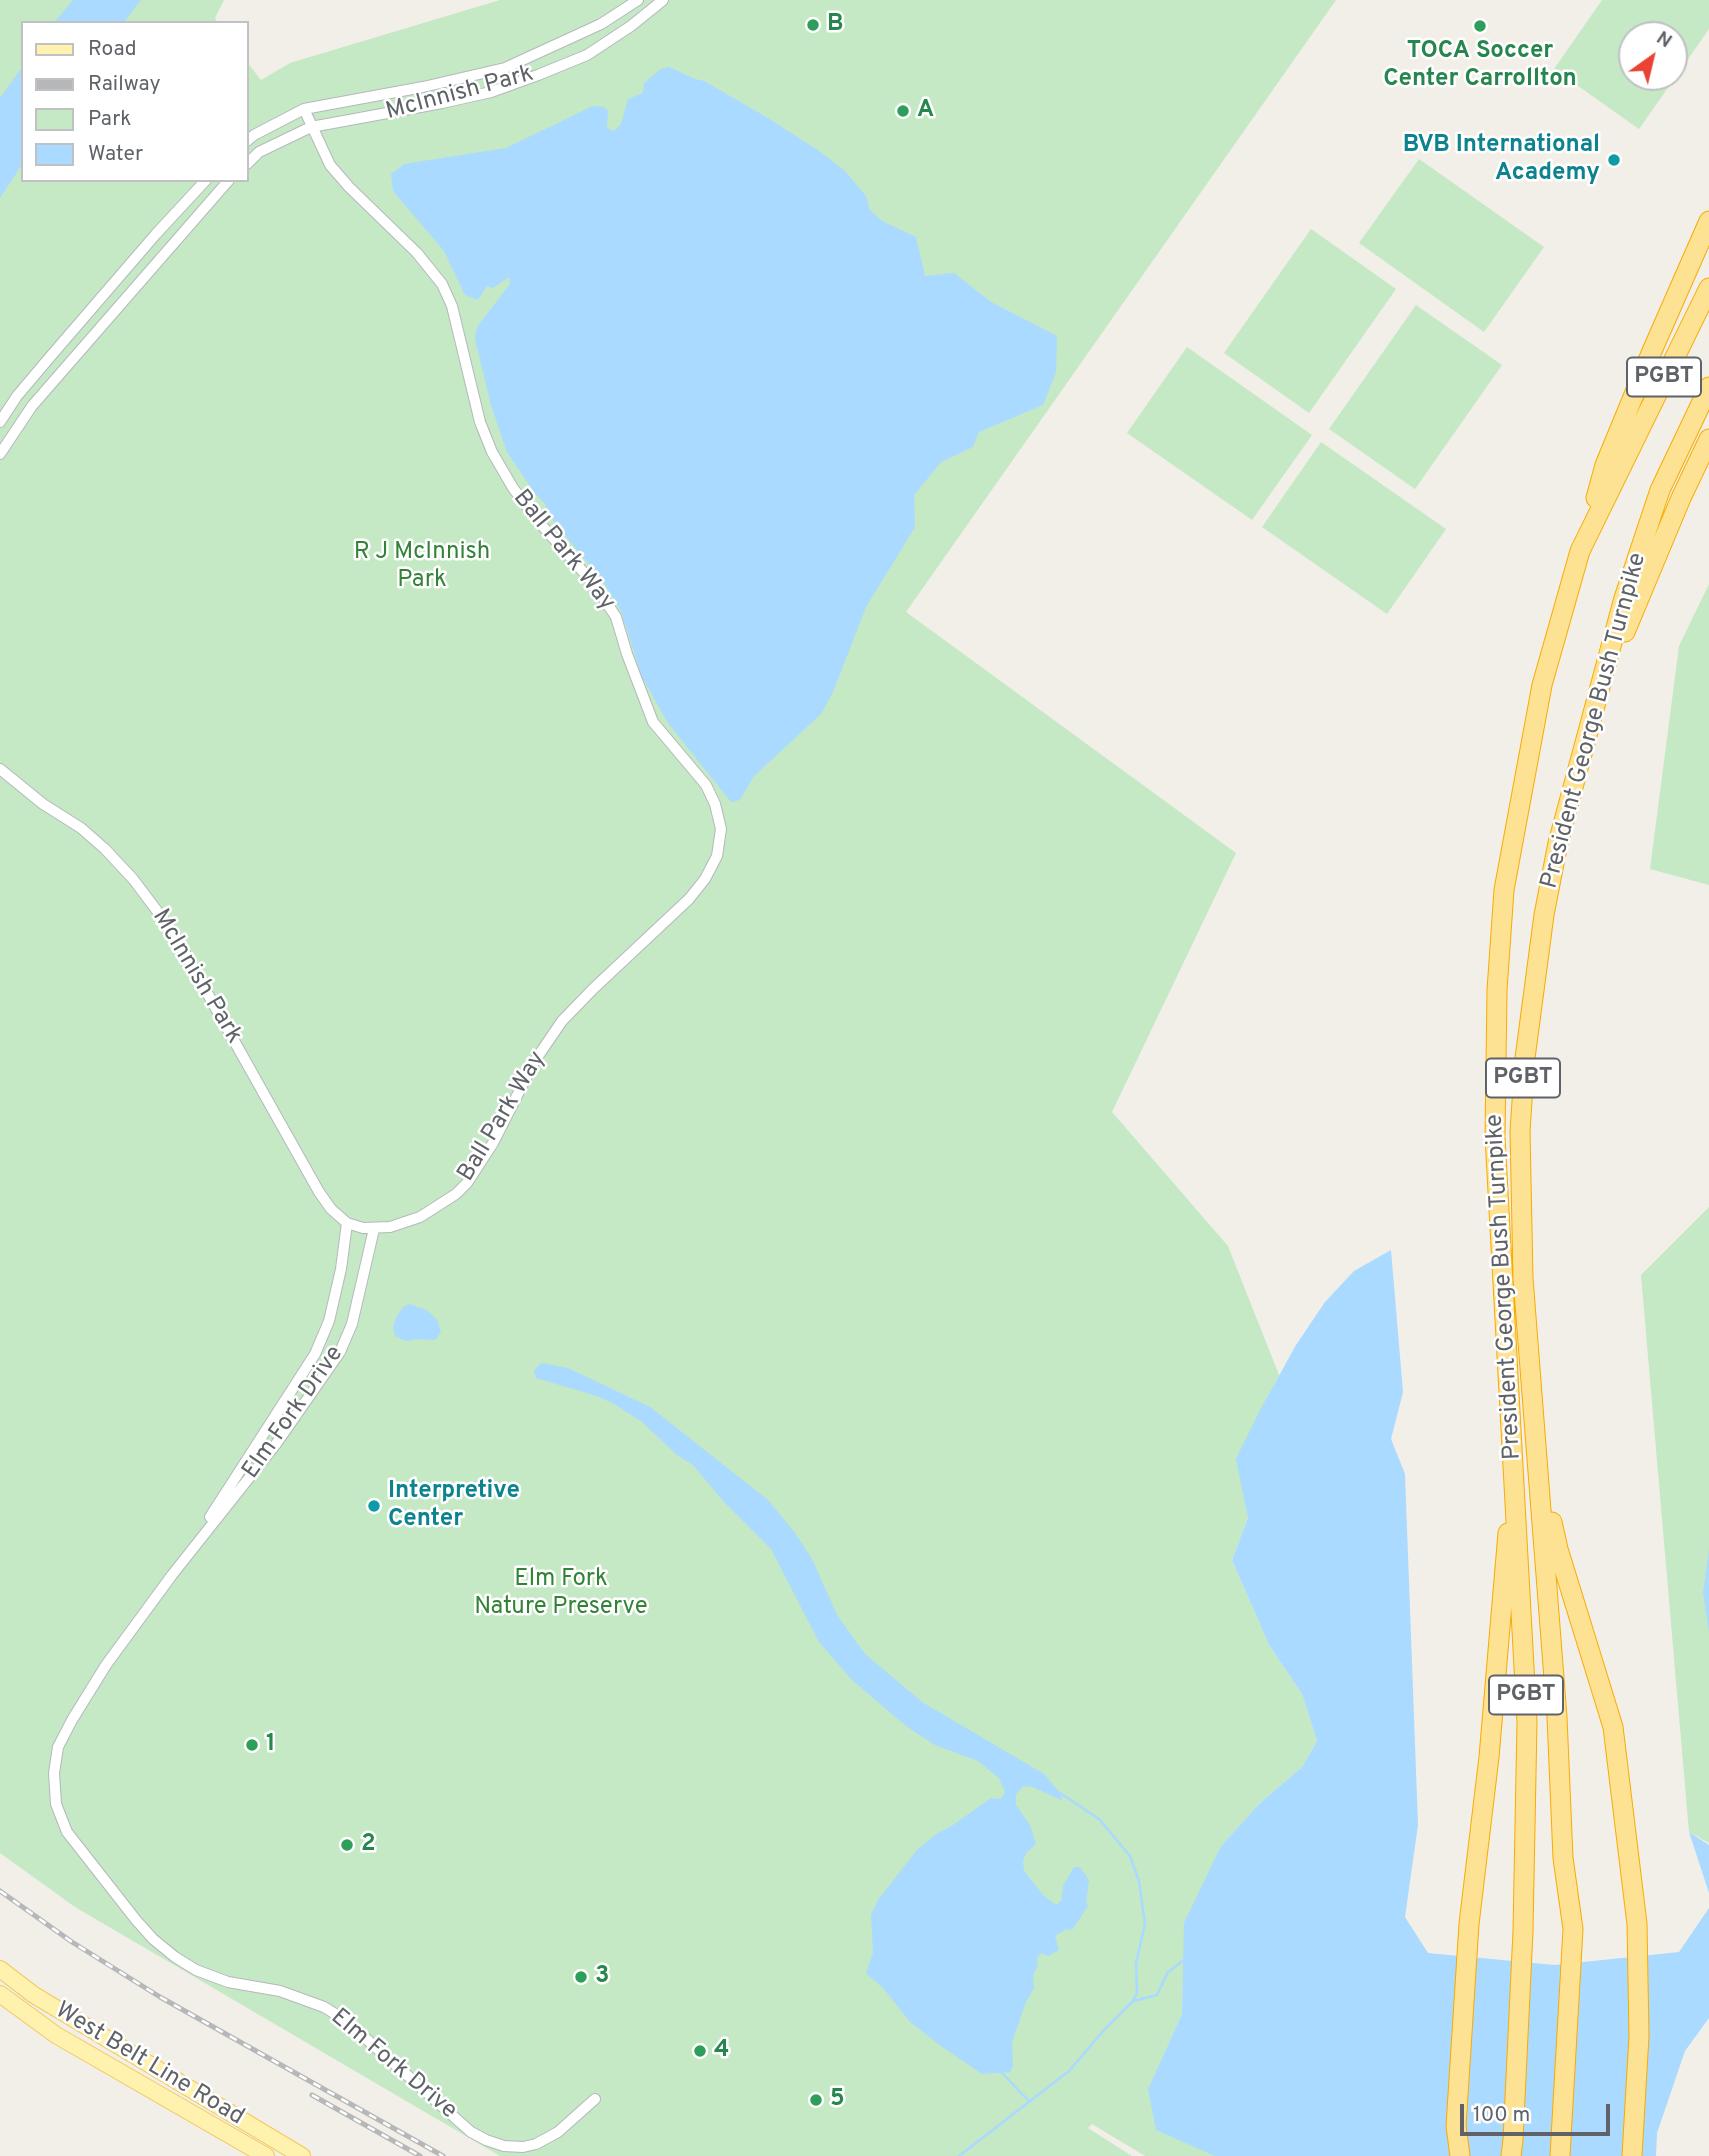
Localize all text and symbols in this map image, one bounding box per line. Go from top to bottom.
place label: B [827,11,844,39]
marker: B [805,17,821,33]
marker: TOCA Soccer Center Carrollton [1472,18,1488,34]
legend [21,21,248,182]
north arrow [1618,21,1688,91]
text: N [1651,26,1676,54]
text: Road [88,36,137,63]
place label: TOCA Soccer Center Carrollton [1383,38,1577,94]
street label: McInnish Park [383,60,537,128]
text: Railway [88,71,161,98]
place label: A [917,97,934,125]
marker: A [895,103,911,119]
text: Park [88,106,131,133]
place label: BVB International Academy [1403,132,1600,188]
text: Water [88,141,143,168]
marker: BVB International Academy [1606,152,1622,168]
road number: PGBT [1627,358,1701,396]
street label: Ball Park Way [506,485,620,617]
park label: R J McInnish Park [354,539,490,595]
street label: President George Bush Turnpike [1536,550,1654,892]
street label: McInnish Park [145,905,247,1049]
street label: Ball Park Way [453,1047,553,1187]
road number: PGBT [1486,1058,1560,1098]
street label: President George Bush Turnpike [1482,1113,1528,1461]
street label: Elm Fork Drive [237,1341,351,1485]
place label: Interpretive Center [388,1478,520,1534]
marker: Interpretive Center [366,1498,382,1514]
park label: Elm Fork Nature Preserve [474,1566,648,1622]
road number: PGBT [1489,1676,1563,1714]
place label: 1 [266,1731,276,1759]
marker: 1 [244,1737,260,1753]
place label: 2 [361,1831,376,1859]
marker: 2 [339,1837,355,1853]
place label: 3 [595,1963,609,1991]
marker: 3 [573,1969,589,1985]
street label: West Belt Line Road [49,1997,249,2133]
street label: Elm Fork Drive [324,2004,462,2126]
place label: 4 [714,2037,729,2065]
marker: 4 [692,2043,708,2059]
place label: 5 [830,2086,845,2114]
scale bar [1464,2090,1614,2134]
marker: 5 [808,2092,824,2108]
text: 100 m [1473,2102,1530,2129]

